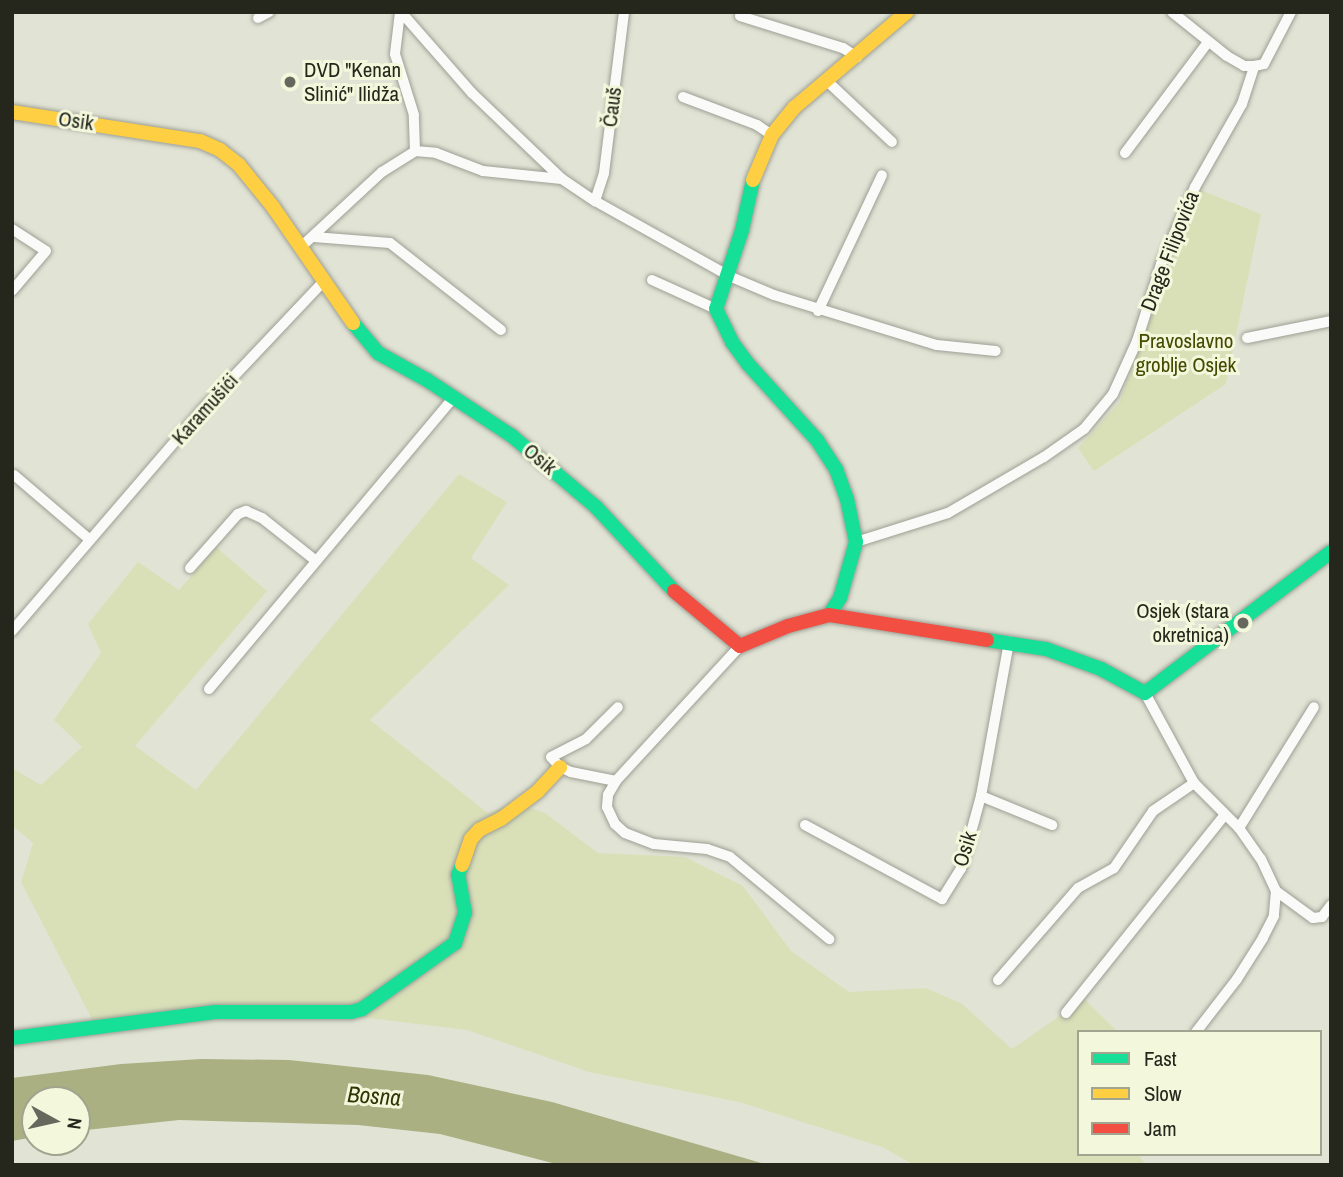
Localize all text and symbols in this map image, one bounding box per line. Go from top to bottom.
place label: DVD "Kenan Slinić" Ilidža [304,57,401,107]
marker: DVD "Kenan Slinić" Ilidža [282,74,298,90]
street label: Čauš [597,86,627,128]
street label: Osik [57,106,95,136]
street label: Drage Filipovića [1136,188,1204,314]
park label: Pravoslavno groblje Osjek [1136,328,1236,378]
street label: Karamušići [167,368,243,450]
street label: Osik [518,438,562,480]
place label: Osjek (stara okretnica) [1136,598,1229,648]
marker: Osjek (stara okretnica) [1235,615,1251,631]
street label: Osik [948,828,982,870]
legend [1077,1030,1322,1156]
text: Fast [1144,1044,1177,1073]
text: Slow [1144,1079,1181,1108]
water label: Bosna [346,1080,402,1112]
north arrow [21,1086,91,1156]
text: Jam [1144,1114,1177,1143]
text: N [61,1116,88,1131]

